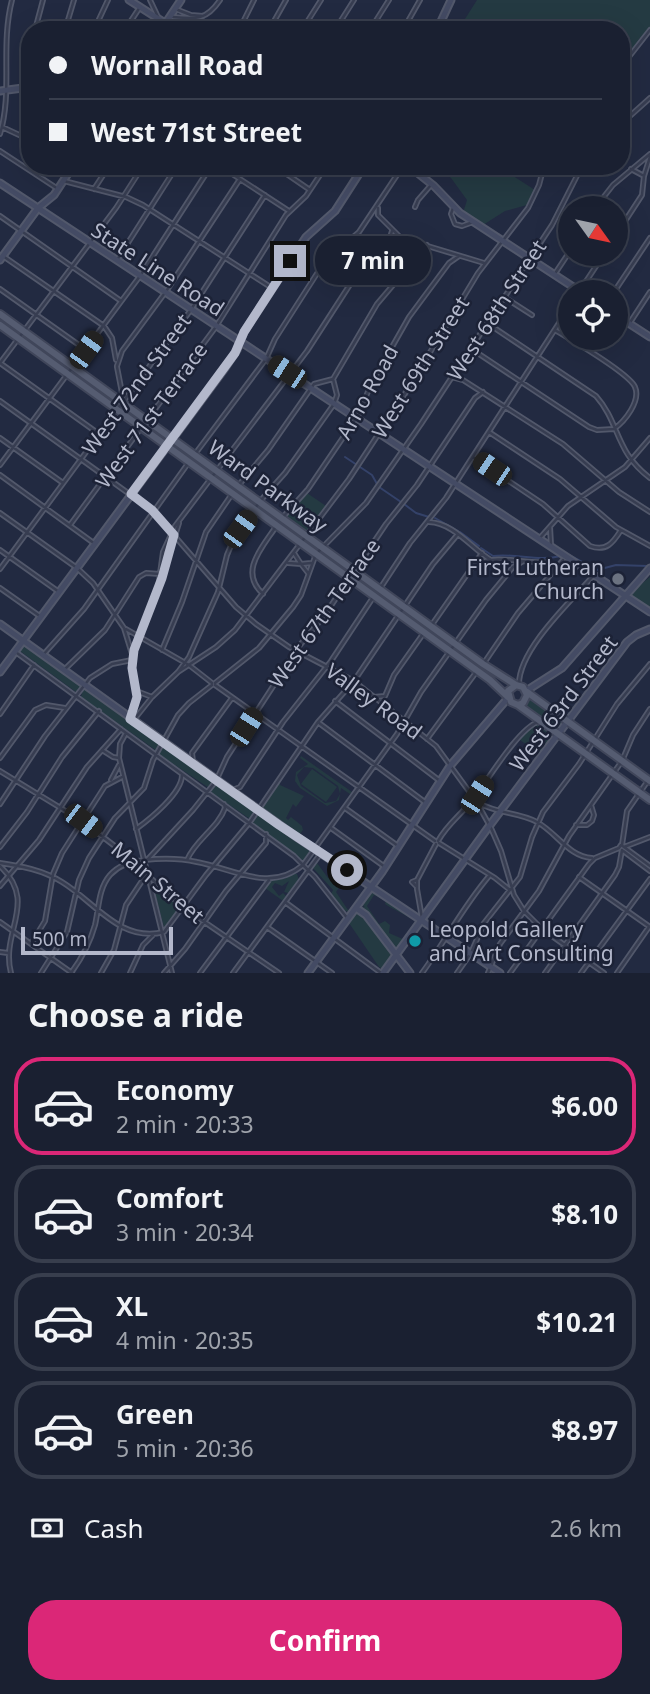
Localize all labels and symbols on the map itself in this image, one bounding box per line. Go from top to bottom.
north arrow [558,196,628,266]
street label: State Line Road [86,216,230,322]
street label: West 68th Street [440,234,552,386]
callout: 7 min [314,236,430,286]
route end [274,245,306,277]
street label: West 69th Street [365,290,475,443]
street label: West 72nd Street [75,307,197,460]
car [66,327,107,373]
street label: West 71st Terrace [89,336,213,494]
street label: Arno Road [330,340,404,444]
car [264,352,311,392]
street label: Ward Parkway [203,433,333,539]
car [469,449,516,489]
car [220,506,261,552]
street label: West 67th Terrace [262,533,386,693]
place label: First Lutheran Church [467,553,604,605]
marker: First Lutheran Church [610,571,626,587]
street label: West 63rd Street [503,629,624,777]
street label: Valley Road [320,657,428,745]
car [226,704,267,750]
car [457,772,498,818]
car [60,800,107,842]
street label: Main Street [106,835,211,929]
route start [331,854,363,886]
place label: Leopold Gallery and Art Consulting [429,915,614,967]
scale bar [21,924,173,956]
marker: Leopold Gallery and Art Consulting [407,933,423,949]

